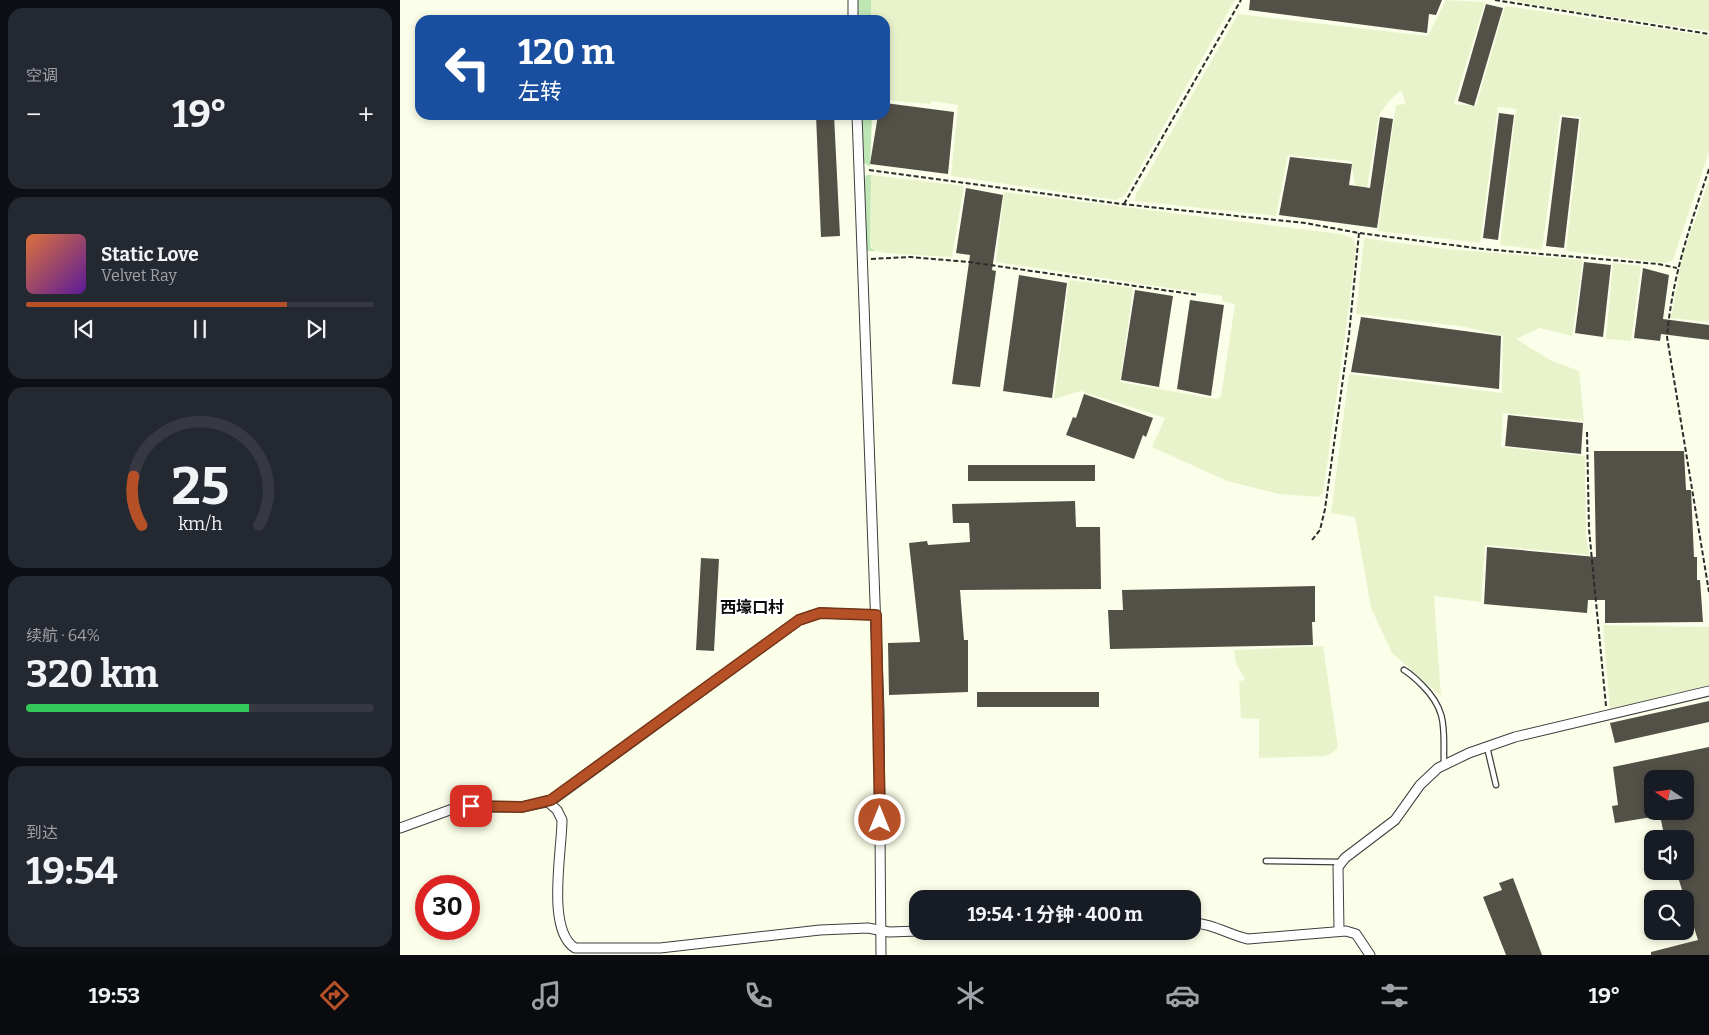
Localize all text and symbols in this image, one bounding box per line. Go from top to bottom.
text: 120 m [518,31,615,73]
icon: left [435,35,500,100]
text: 空调 [26,66,58,85]
text: 左转 [518,78,562,105]
text: 19° [172,91,227,137]
text: − [26,98,41,131]
text: + [358,98,374,131]
text: Static Love [101,243,199,266]
text: Velvet Ray [101,266,177,285]
icon: previous [70,315,98,343]
icon: pause [186,315,214,343]
icon: next [302,315,330,343]
text: 25 [171,455,229,518]
text: km/h [178,513,222,535]
district label: 西壕口村 [720,598,784,617]
text: 续航 · 64% [26,626,100,645]
text: 320 km [26,651,159,697]
north arrow [1644,770,1694,820]
map controls [1644,770,1694,940]
pin [450,785,492,827]
icon: arrive [457,792,485,820]
position arrow [853,793,905,845]
text: 到达 [26,823,58,842]
button: sound [1644,830,1694,880]
text: 19:54 [26,848,118,894]
speed limit sign: 30 [415,875,480,940]
button: search [1644,890,1694,940]
text: 19:54 · 1 分钟 · 400 m [967,903,1143,926]
icon: directions [317,978,352,1013]
icon: music [529,978,564,1013]
icon: phone [741,978,776,1013]
icon: climate [953,978,988,1013]
icon: car [1165,978,1200,1013]
icon: filters [1377,978,1412,1013]
text: 19:53 [88,982,140,1009]
text: 19° [1588,982,1620,1009]

